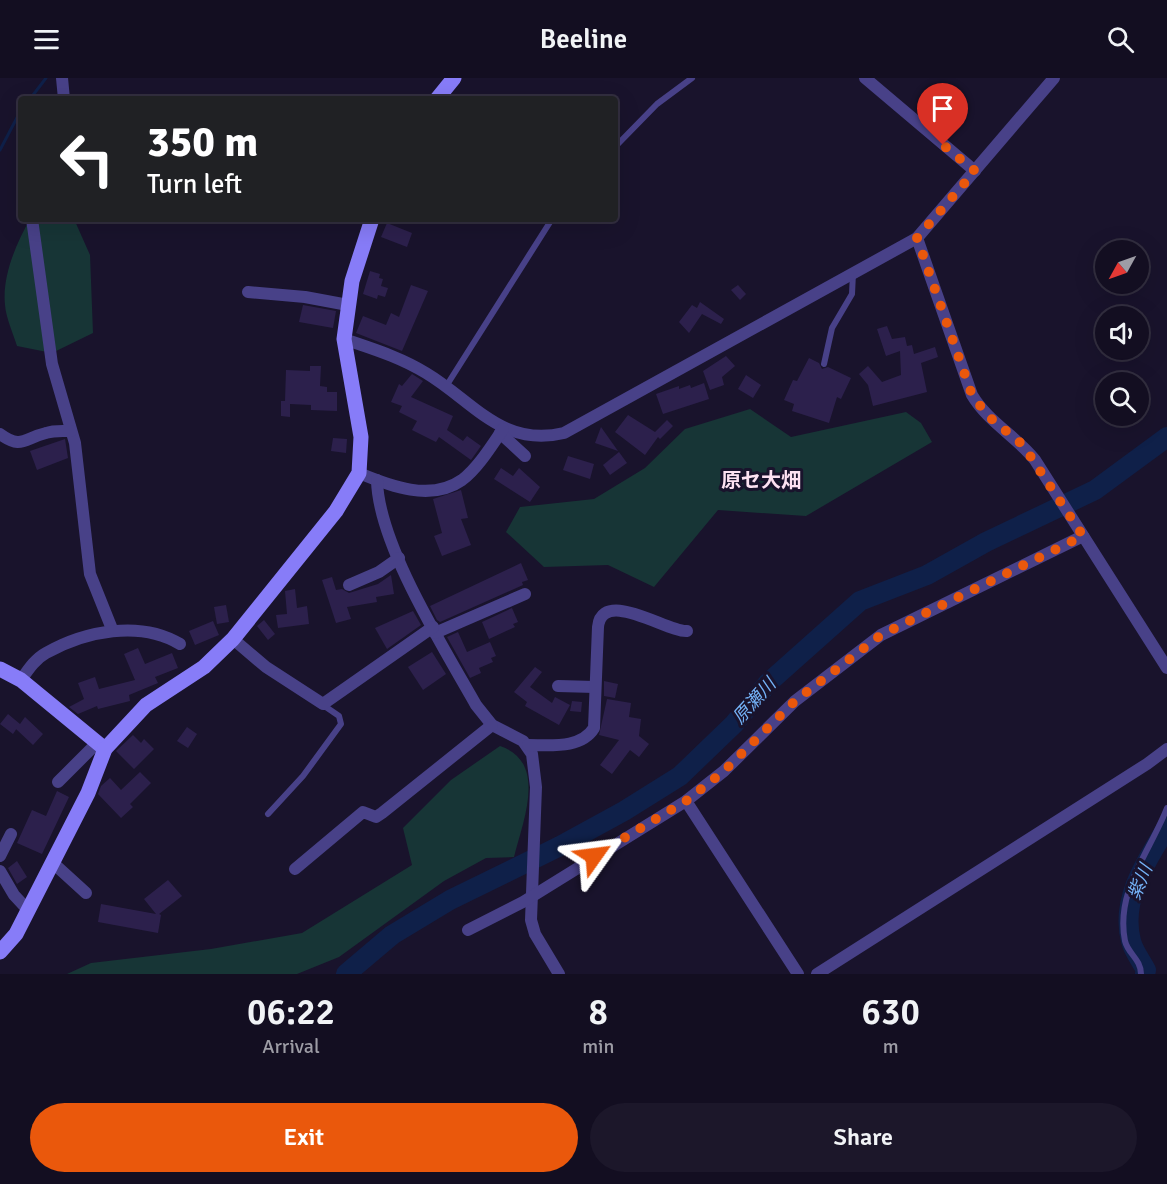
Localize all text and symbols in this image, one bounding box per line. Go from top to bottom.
icon: menu [30,23,63,56]
text: Beeline [540,23,627,56]
icon: search [1104,23,1137,56]
pin [917,83,968,145]
icon: arrive [926,92,959,125]
text: 350 m [147,117,258,168]
icon: left [48,120,126,198]
text: Turn left [147,168,242,201]
north arrow [1095,240,1149,294]
map controls [1095,240,1149,426]
button: sound [1095,306,1149,360]
button: search [1095,372,1149,426]
district label: 原セ大畑 [721,468,801,493]
water label: 原瀬川 [728,672,782,728]
position arrow [562,824,626,888]
water label: 紫川 [1123,859,1158,903]
text: 06:22 [247,990,335,1035]
text: 8 [589,990,608,1035]
text: 630 [862,990,920,1035]
text: Arrival [262,1034,320,1059]
text: min [582,1034,614,1059]
text: m [883,1034,899,1059]
button: Exit [30,1103,578,1172]
button: Share [590,1103,1137,1172]

